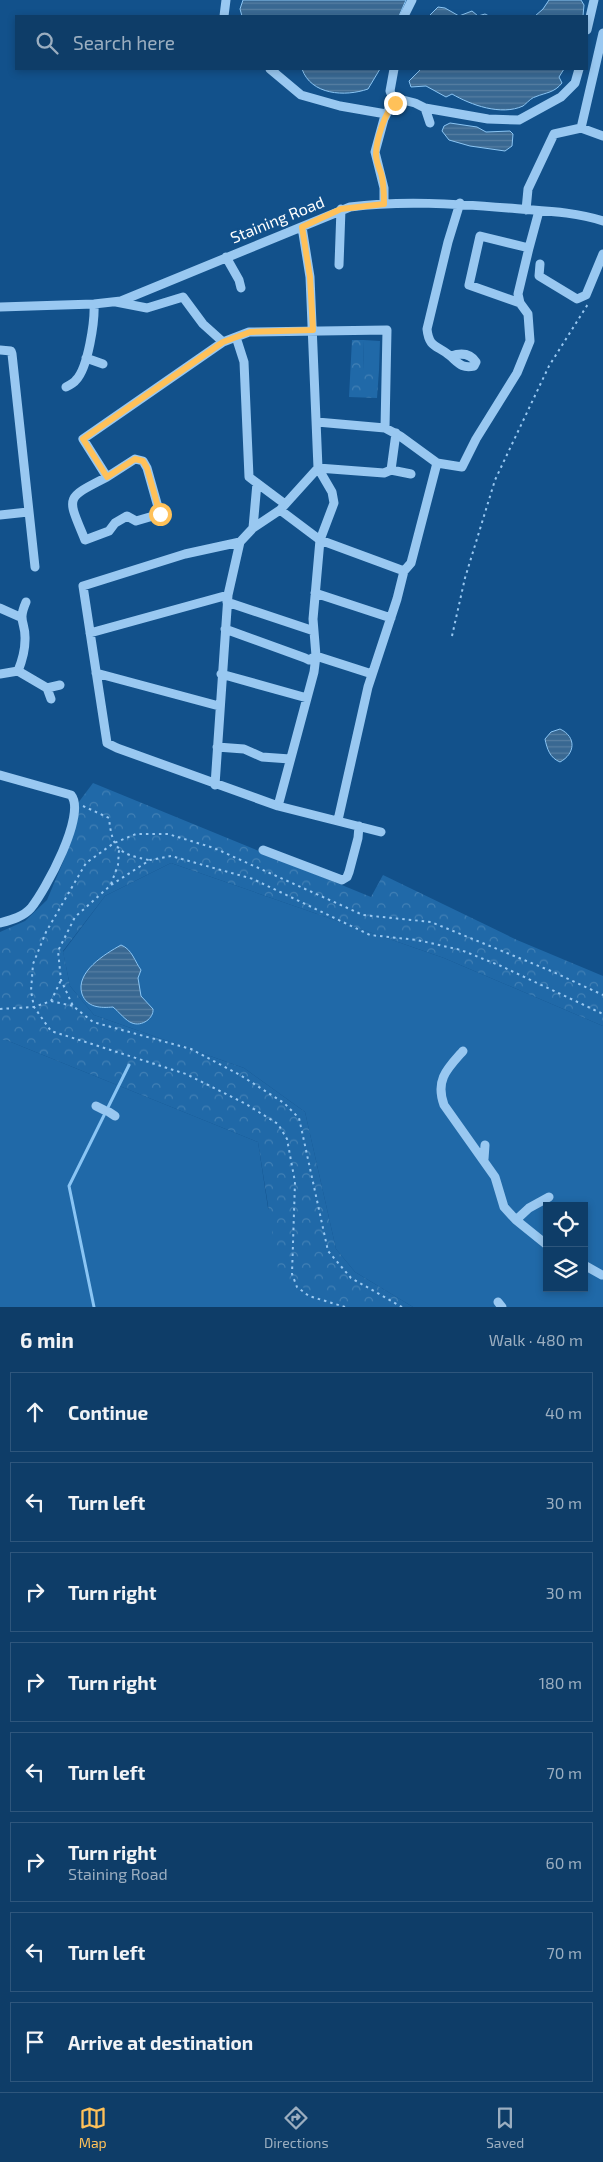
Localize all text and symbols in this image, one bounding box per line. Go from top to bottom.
search box [15,15,588,70]
icon: search [33,29,61,57]
text: Search here [73,31,175,54]
route end [384,92,407,115]
street label: Staining Road [227,192,327,246]
route start [149,503,172,526]
map controls [543,1202,588,1292]
button: locate [543,1202,588,1247]
button: layers [543,1247,588,1292]
text: 6 min [20,1327,74,1352]
text: Walk · 480 m [489,1330,583,1349]
icon: ahead [21,1398,49,1426]
text: Continue [68,1401,148,1424]
text: 40 m [545,1403,582,1422]
icon: left [21,1488,49,1516]
text: Turn left [68,1491,145,1514]
text: 30 m [546,1493,582,1512]
icon: right [21,1578,49,1606]
text: Turn right [68,1581,156,1604]
text: 30 m [546,1583,582,1602]
icon: right [21,1668,49,1696]
text: Turn right [68,1671,156,1694]
text: 180 m [539,1673,582,1692]
icon: left [21,1758,49,1786]
text: Turn left [68,1761,145,1784]
text: 70 m [547,1763,582,1782]
text: Turn right [68,1841,156,1864]
icon: right [21,1848,49,1876]
text: 60 m [546,1853,582,1872]
text: Staining Road [68,1864,168,1883]
icon: left [21,1938,49,1966]
text: Turn left [68,1941,145,1964]
text: 70 m [547,1943,582,1962]
icon: arrive [21,2028,49,2056]
text: Arrive at destination [68,2031,253,2054]
tab: Map [79,2104,107,2151]
tab: Directions [264,2104,329,2151]
tab: Saved [486,2104,524,2151]

